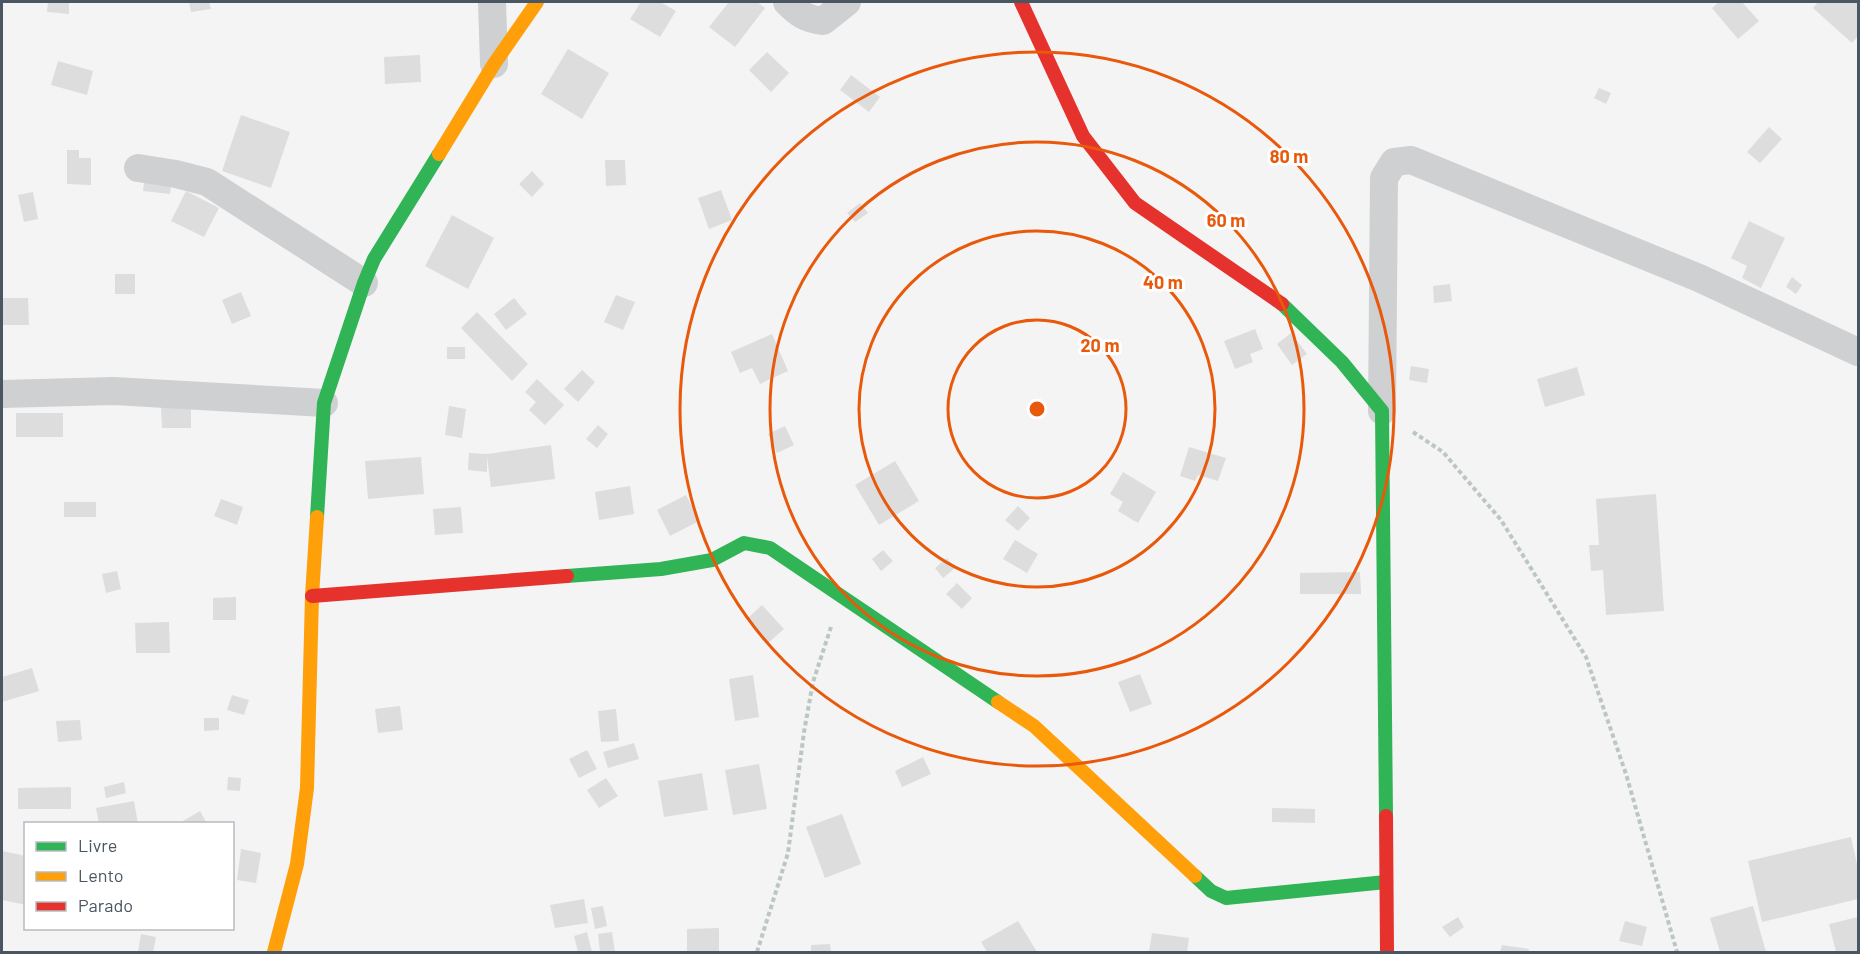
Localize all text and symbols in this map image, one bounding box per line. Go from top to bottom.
text: 80 m [1270,145,1308,167]
text: 60 m [1207,209,1245,231]
text: 40 m [1143,271,1183,293]
text: 20 m [1081,334,1119,356]
centre of rings [1027,399,1047,419]
legend [24,822,234,930]
text: Livre [78,834,117,856]
text: Lento [78,864,124,886]
text: Parado [78,894,133,916]

